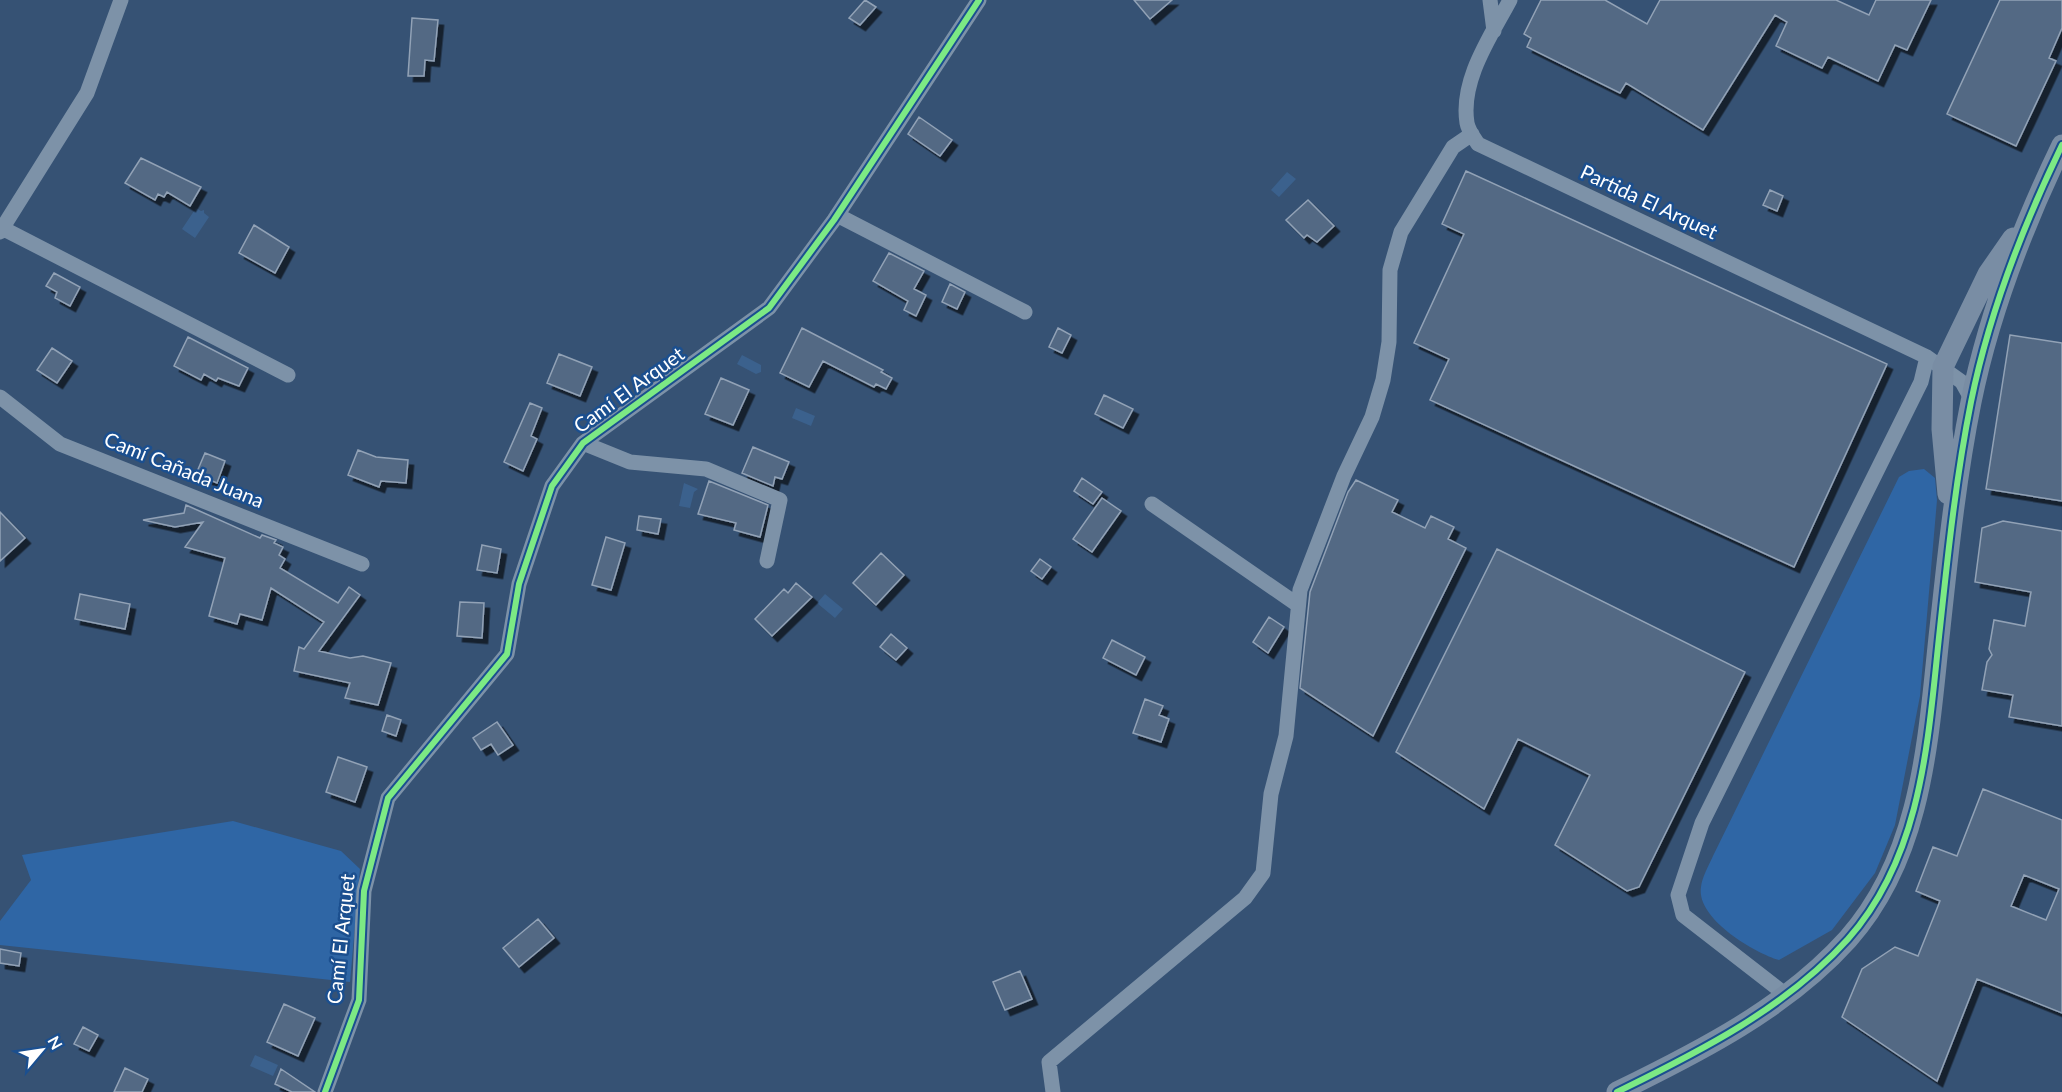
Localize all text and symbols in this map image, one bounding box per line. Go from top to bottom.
street label: Partida El Arquet [1577,159,1722,243]
street label: Camí El Arquet [568,341,688,437]
street label: Camí Cañada Juana [101,426,268,512]
street label: Camí El Arquet [321,873,359,1005]
north arrow [12,1020,72,1080]
text: N [44,1032,67,1052]

